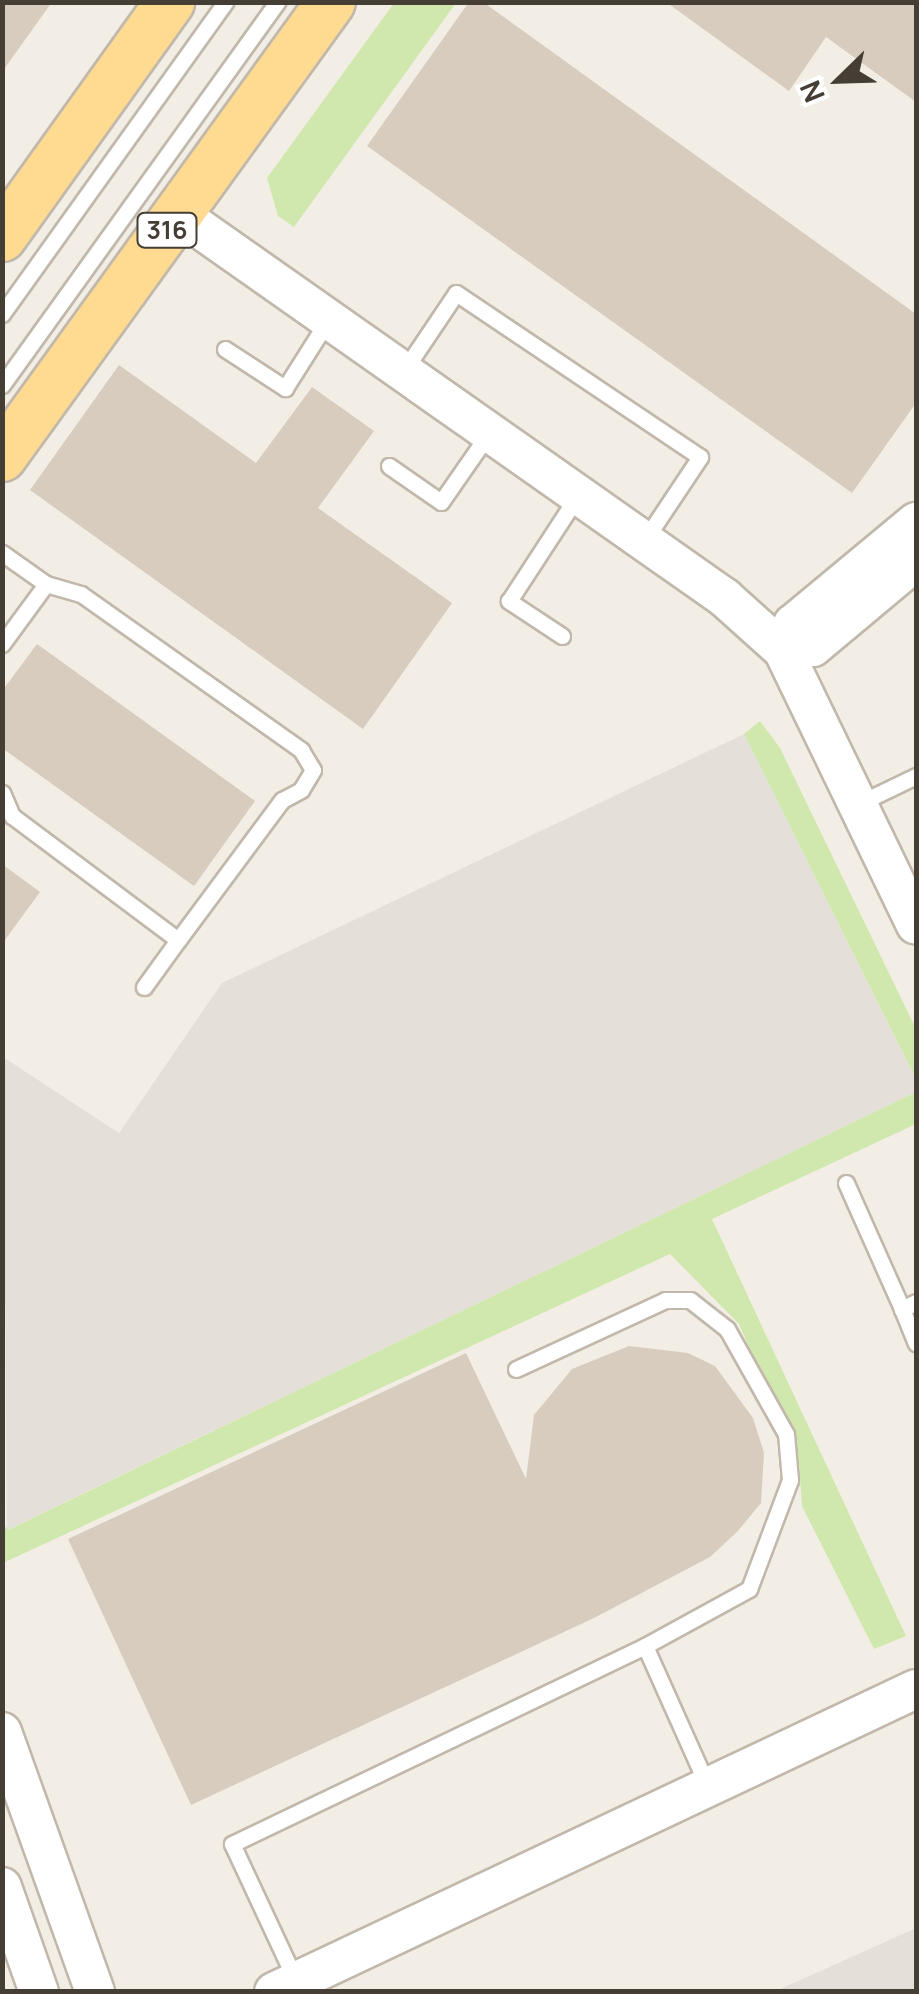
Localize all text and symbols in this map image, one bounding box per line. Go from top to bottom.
north arrow [789,30,889,130]
text: N [790,75,833,108]
road number: 316 [134,210,200,250]

